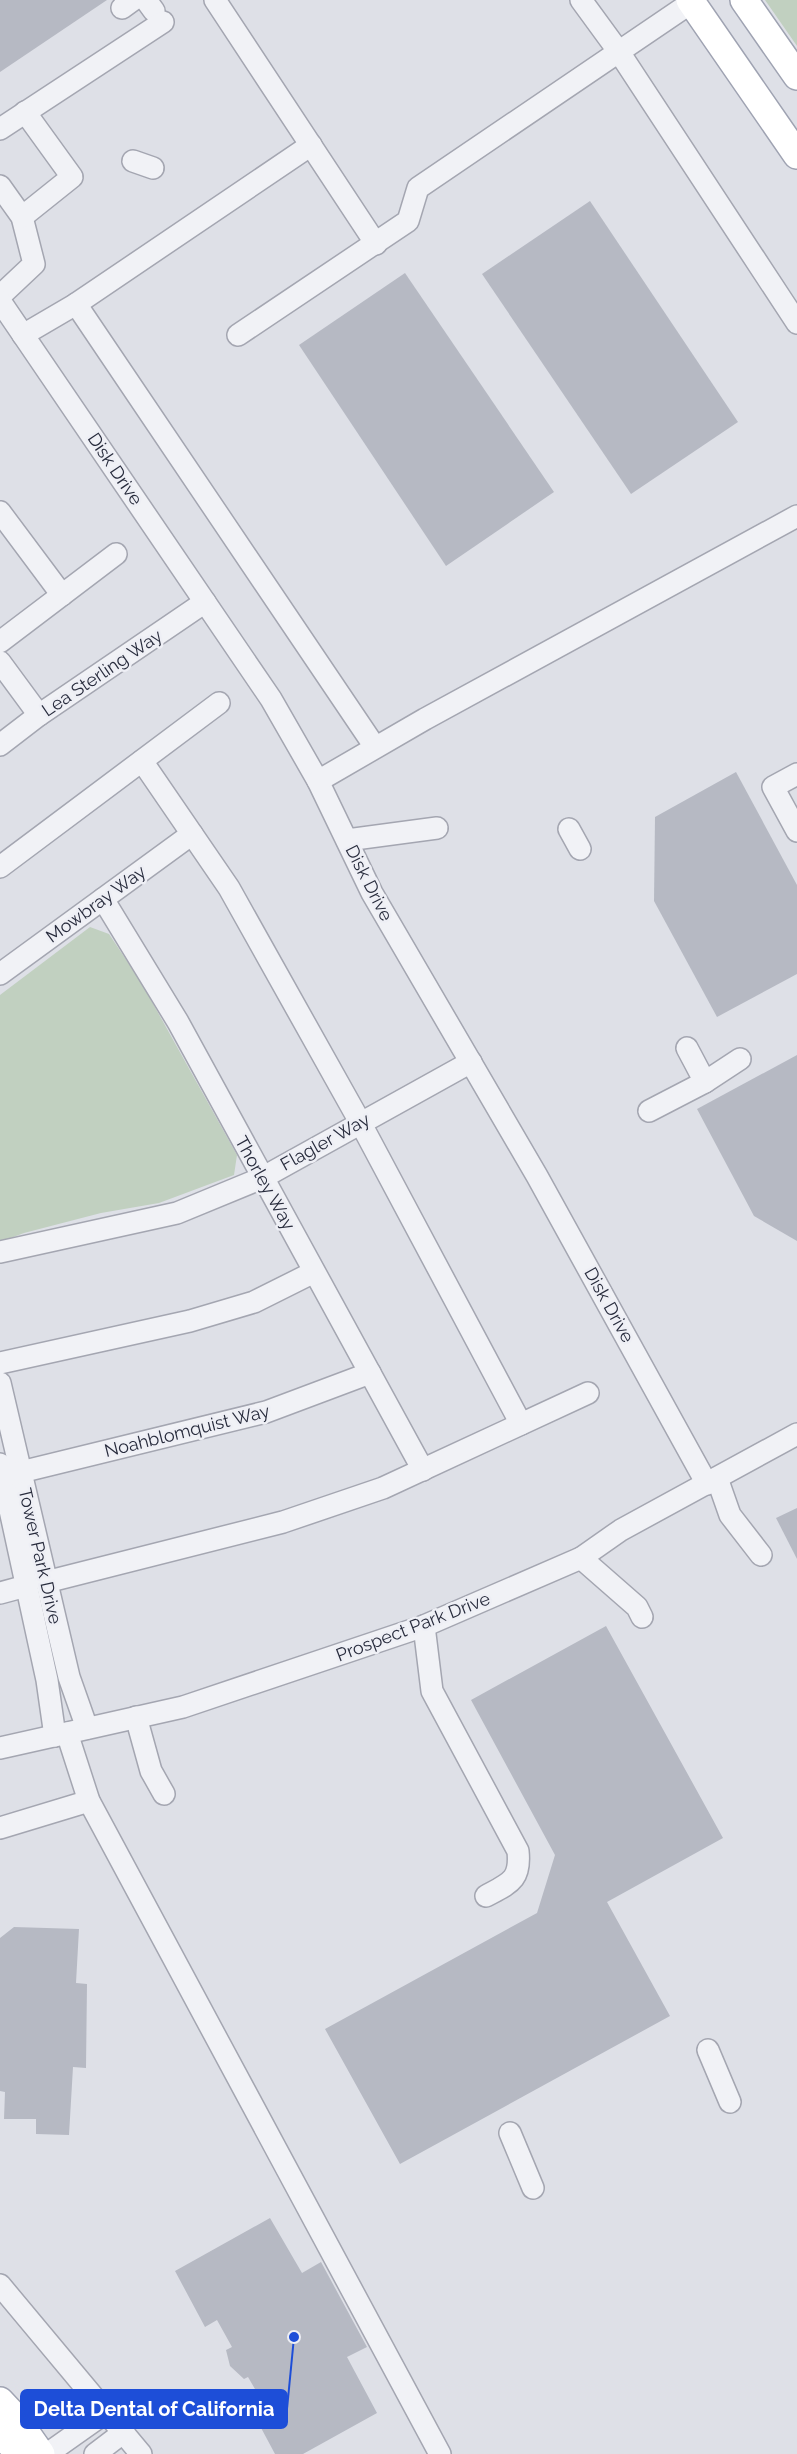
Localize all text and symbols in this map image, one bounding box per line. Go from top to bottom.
street label: Disk Drive [84,429,147,509]
street label: Lea Sterling Way [38,625,166,721]
street label: Disk Drive [341,841,398,925]
street label: Mowbray Way [42,860,150,947]
street label: Flagler Way [276,1108,373,1175]
street label: Thorley Way [231,1132,300,1234]
street label: Disk Drive [580,1264,639,1346]
street label: Noahblomquist Way [102,1400,272,1461]
street label: Tower Park Drive [15,1486,66,1626]
street label: Prospect Park Drive [333,1587,493,1666]
callout: Delta Dental of California [21,2390,287,2428]
text: Delta Dental of California [34,2397,274,2421]

